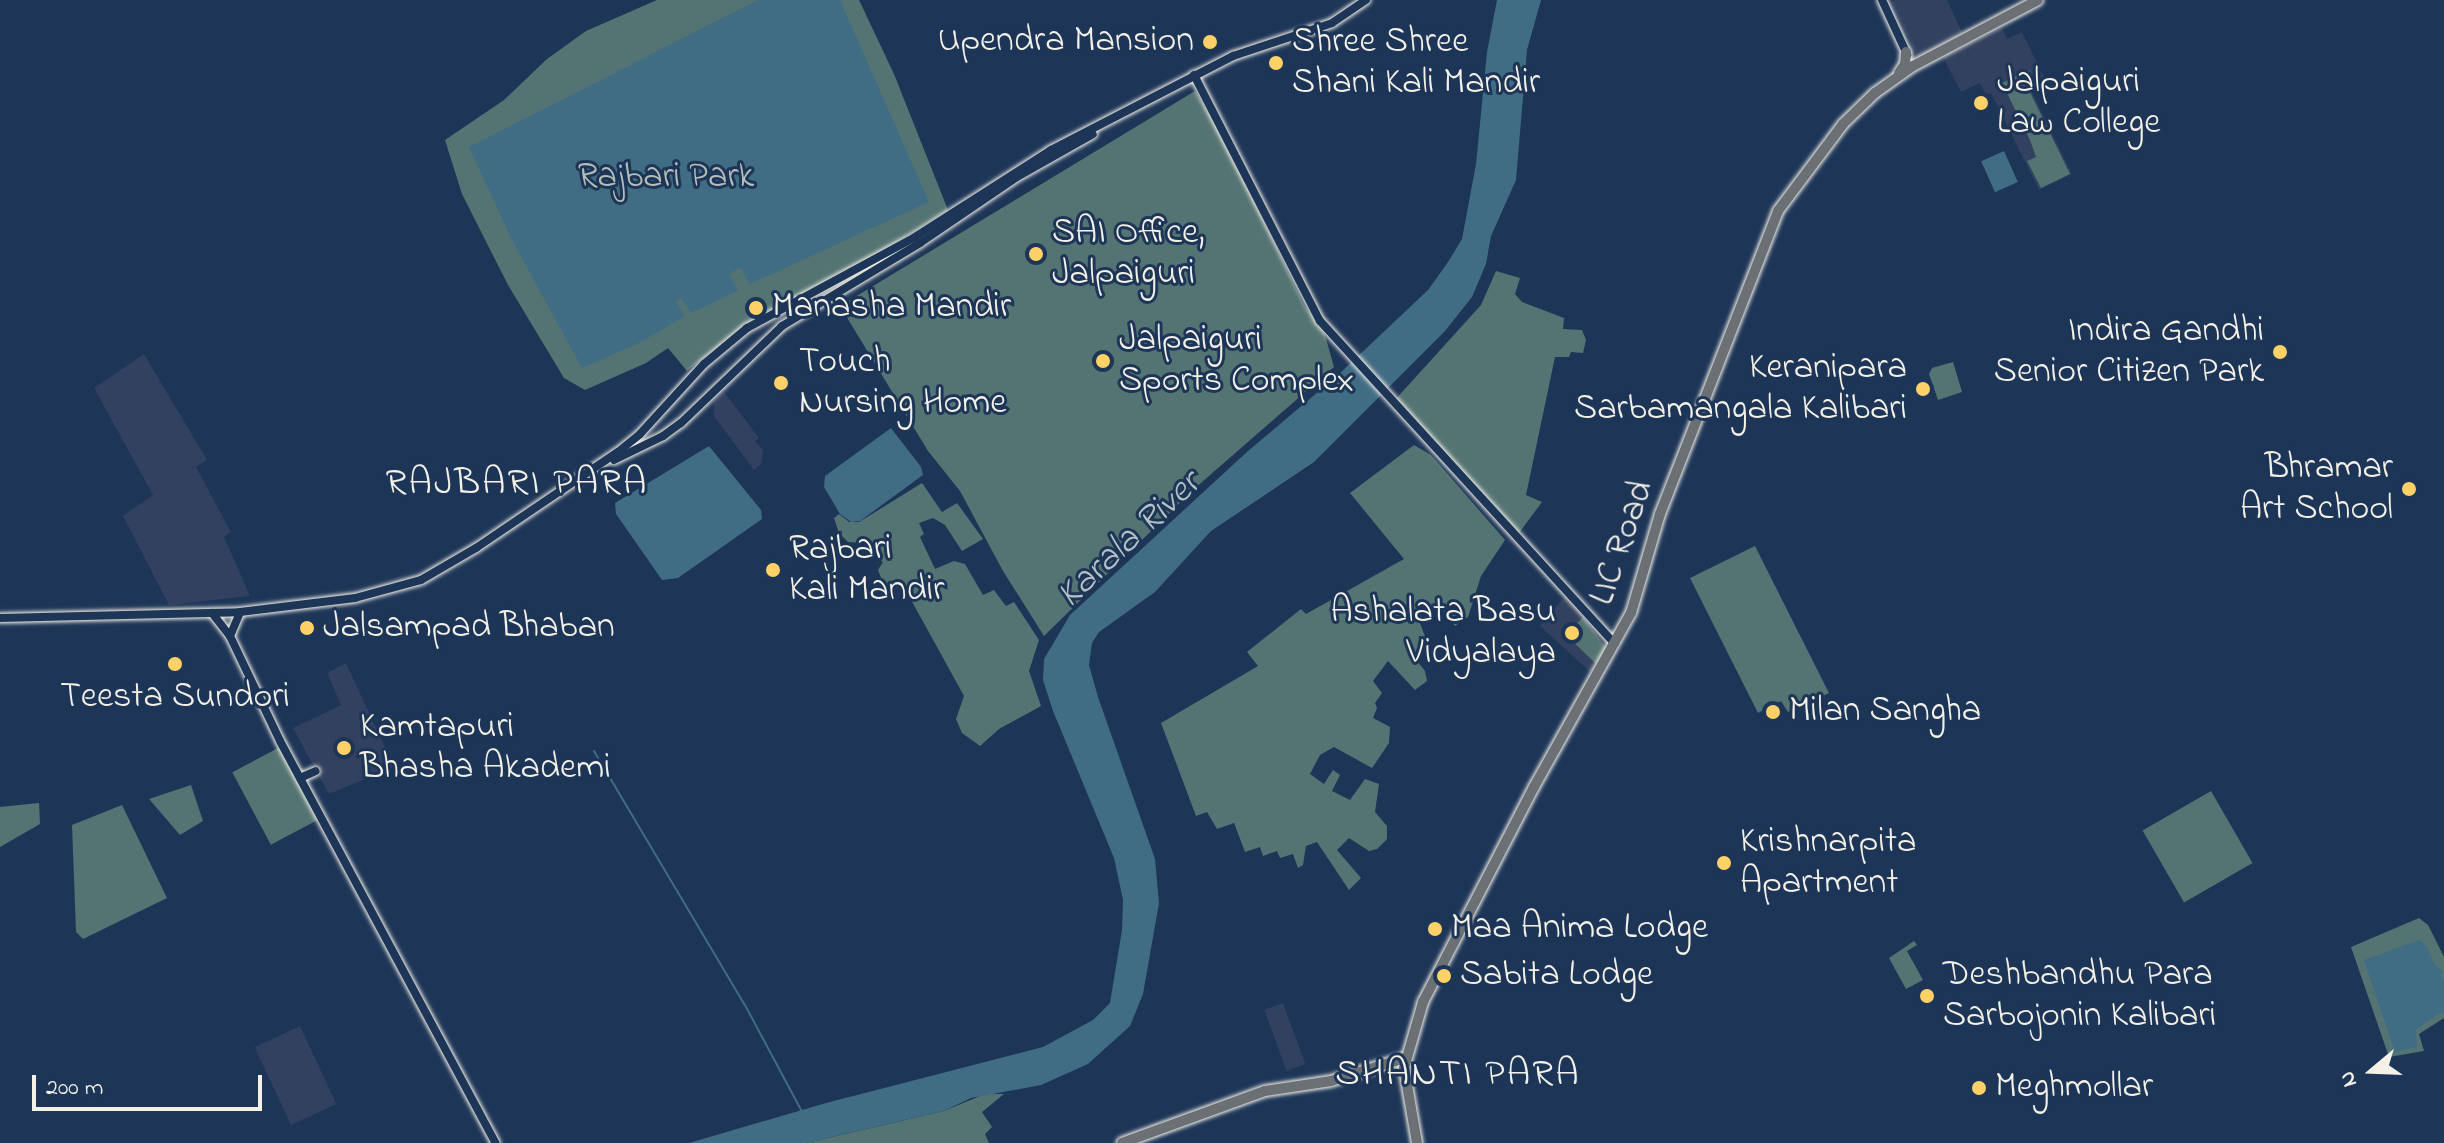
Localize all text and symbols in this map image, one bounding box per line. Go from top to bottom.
place label: Upendra Mansion [938,20,1194,64]
place label: Shree Shree Shani Kali Mandir [1292,20,1540,105]
marker: Upendra Mansion [1201,33,1219,51]
marker: Shree Shree Shani Kali Mandir [1267,54,1285,72]
place label: Jalpaiguri Law College [1997,60,2160,145]
marker: Jalpaiguri Law College [1972,94,1990,112]
park label: Rajbari Park [578,156,754,200]
place label: SAI Office, Jalpaiguri [1052,211,1204,296]
marker: SAI Office, Jalpaiguri [1027,245,1045,263]
place label: Manasha Mandir [772,286,1011,330]
marker: Manasha Mandir [747,299,765,317]
place label: Indira Gandhi Senior Citizen Park [1994,309,2264,394]
place label: Jalpaiguri Sports Complex [1119,318,1354,403]
place label: Touch Nursing Home [799,340,1006,425]
marker: Indira Gandhi Senior Citizen Park [2271,343,2289,361]
place label: Keranipara Sarbamangala Kalibari [1574,346,1907,431]
marker: Jalpaiguri Sports Complex [1094,352,1112,370]
marker: Touch Nursing Home [770,372,792,394]
marker: Keranipara Sarbamangala Kalibari [1914,380,1932,398]
place label: Bhramar Art School [2240,446,2393,531]
district label: RAJBARI PARA [386,462,648,508]
water label: Karala River [1049,463,1211,619]
street label: LIC Road [1582,475,1664,611]
marker: Bhramar Art School [2400,480,2418,498]
place label: Rajbari Kali Mandir [789,527,944,612]
marker: Rajbari Kali Mandir [764,561,782,579]
place label: Ashalata Basu Vidyalaya [1330,590,1556,675]
place label: Jalsampad Bhaban [323,606,615,650]
marker: Jalsampad Bhaban [298,619,316,637]
marker: Ashalata Basu Vidyalaya [1563,624,1581,642]
marker: Teesta Sundori [166,655,184,673]
place label: Teesta Sundori [60,676,290,720]
place label: Milan Sangha [1789,690,1981,734]
marker: Milan Sangha [1764,703,1782,721]
place label: Kamtapuri Bhasha Akademi [360,705,611,790]
marker: Kamtapuri Bhasha Akademi [335,739,353,757]
place label: Krishnarpita Apartment [1740,820,1916,905]
marker: Krishnarpita Apartment [1715,854,1733,872]
place label: Maa Anima Lodge [1451,907,1708,951]
marker: Maa Anima Lodge [1426,920,1444,938]
place label: Deshbandhu Para Sarbojonin Kalibari [1943,953,2216,1038]
place label: Sabita Lodge [1460,954,1653,998]
marker: Sabita Lodge [1435,967,1453,985]
marker: Deshbandhu Para Sarbojonin Kalibari [1918,987,1936,1005]
north arrow [2332,1031,2412,1111]
district label: SHANTI PARA [1335,1053,1581,1099]
scale bar [36,1059,266,1109]
place label: Meghmollar [1995,1066,2153,1110]
text: N [2332,1067,2367,1091]
text: 200 m [46,1071,103,1106]
marker: Meghmollar [1970,1079,1988,1097]

